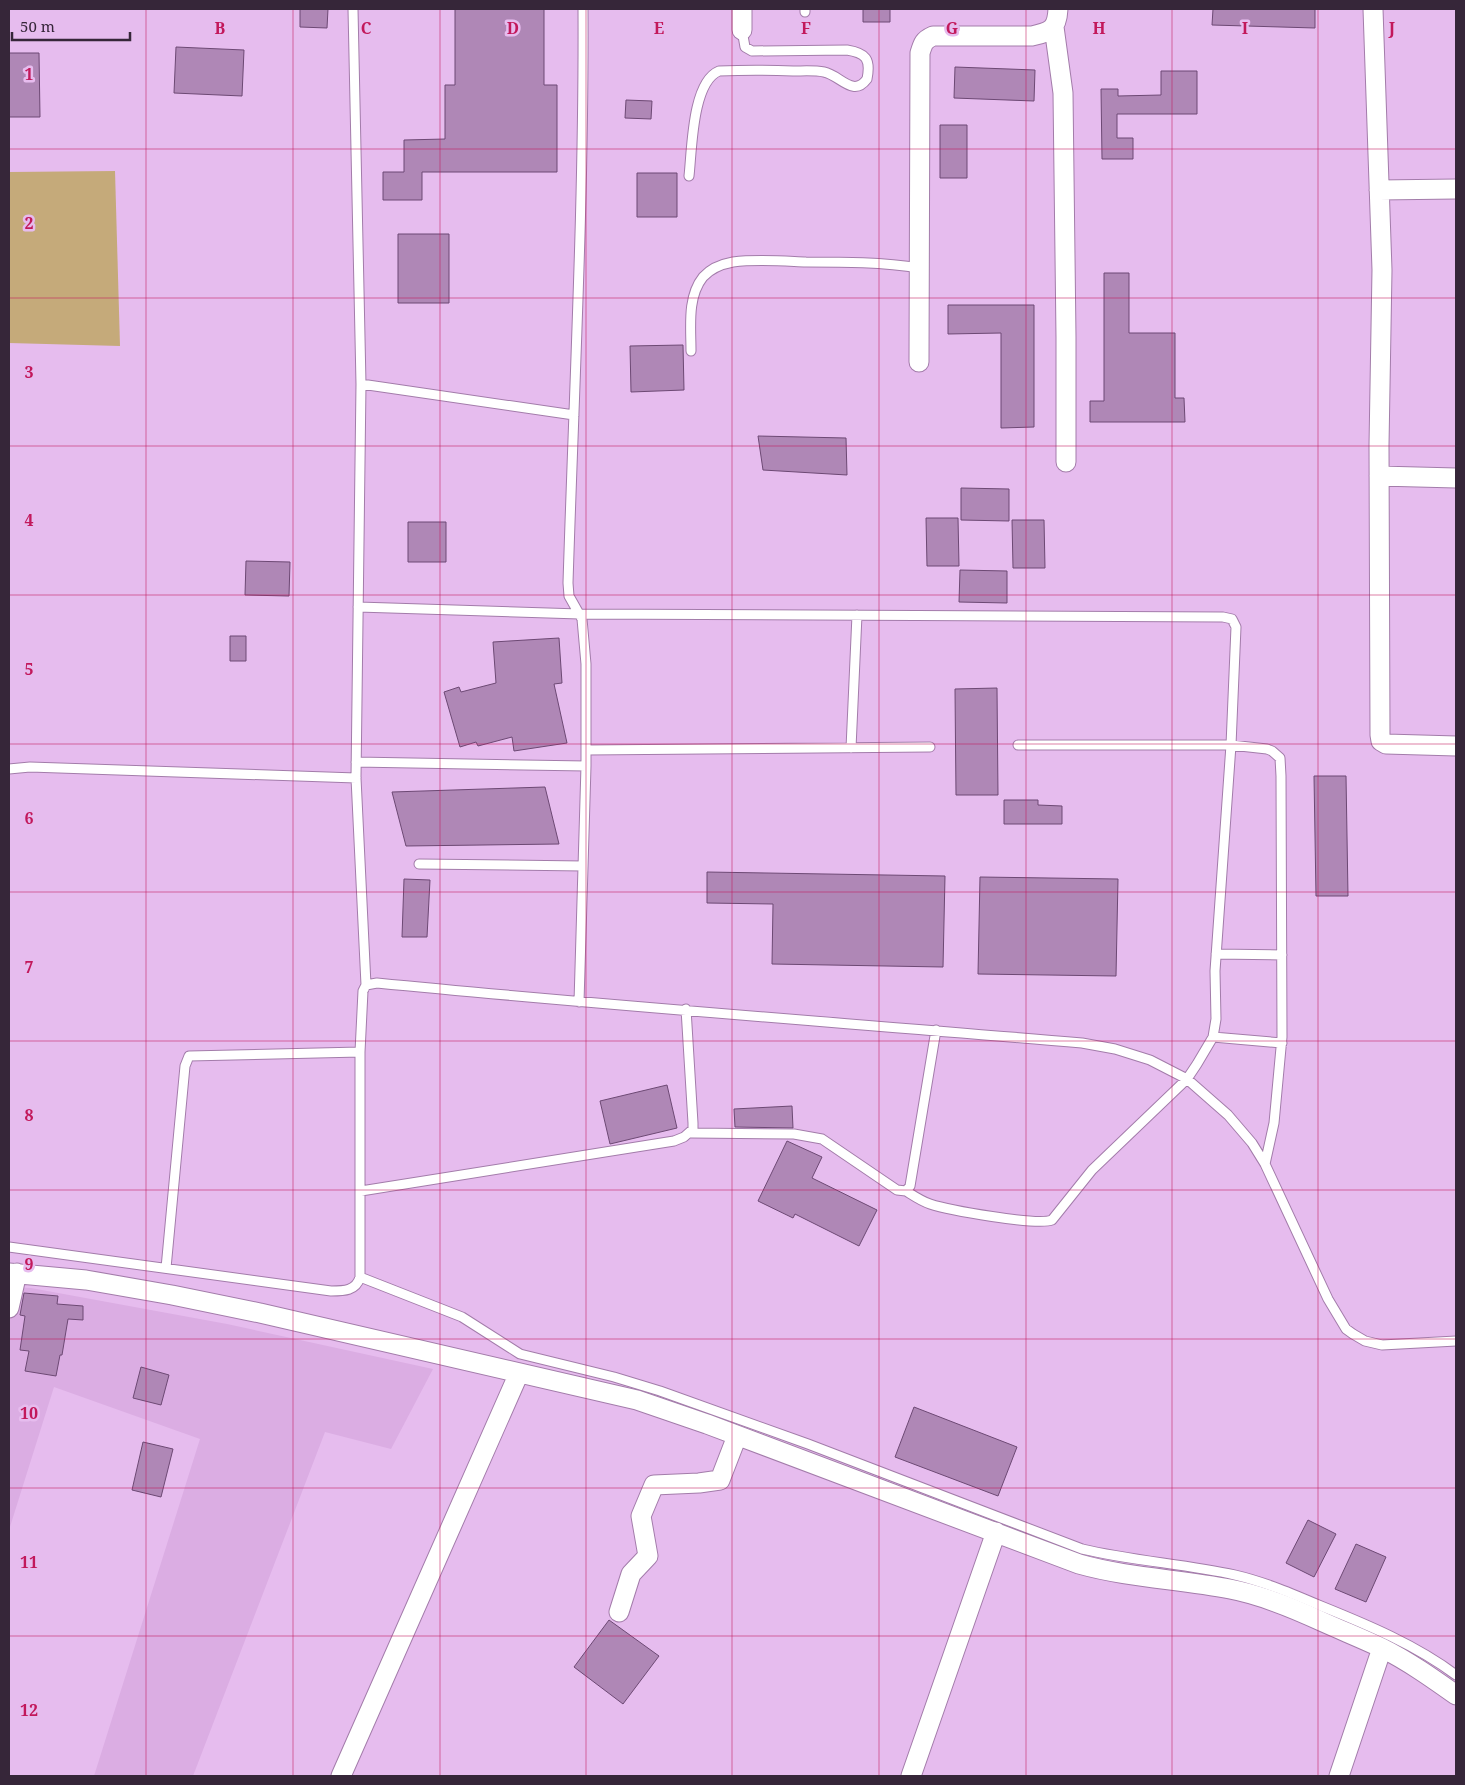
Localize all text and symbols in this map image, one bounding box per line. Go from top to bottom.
scale bar [12,10,130,42]
text: 50 m [20,16,55,36]
text: B [215,17,226,39]
text: C [361,17,372,39]
text: D [507,17,519,39]
text: E [654,17,664,39]
text: F [801,17,811,39]
text: G [946,17,958,39]
text: H [1092,17,1106,39]
text: I [1242,17,1248,39]
text: J [1388,17,1396,39]
text: 1 [24,63,34,85]
text: 2 [24,212,34,234]
text: 3 [24,361,34,383]
text: 4 [24,509,34,531]
text: 5 [24,658,34,680]
text: 6 [24,807,34,829]
text: 7 [24,956,34,978]
text: 8 [24,1104,34,1126]
text: 9 [24,1253,34,1275]
text: 10 [20,1402,38,1424]
text: 11 [20,1551,38,1573]
text: 12 [20,1699,38,1721]

